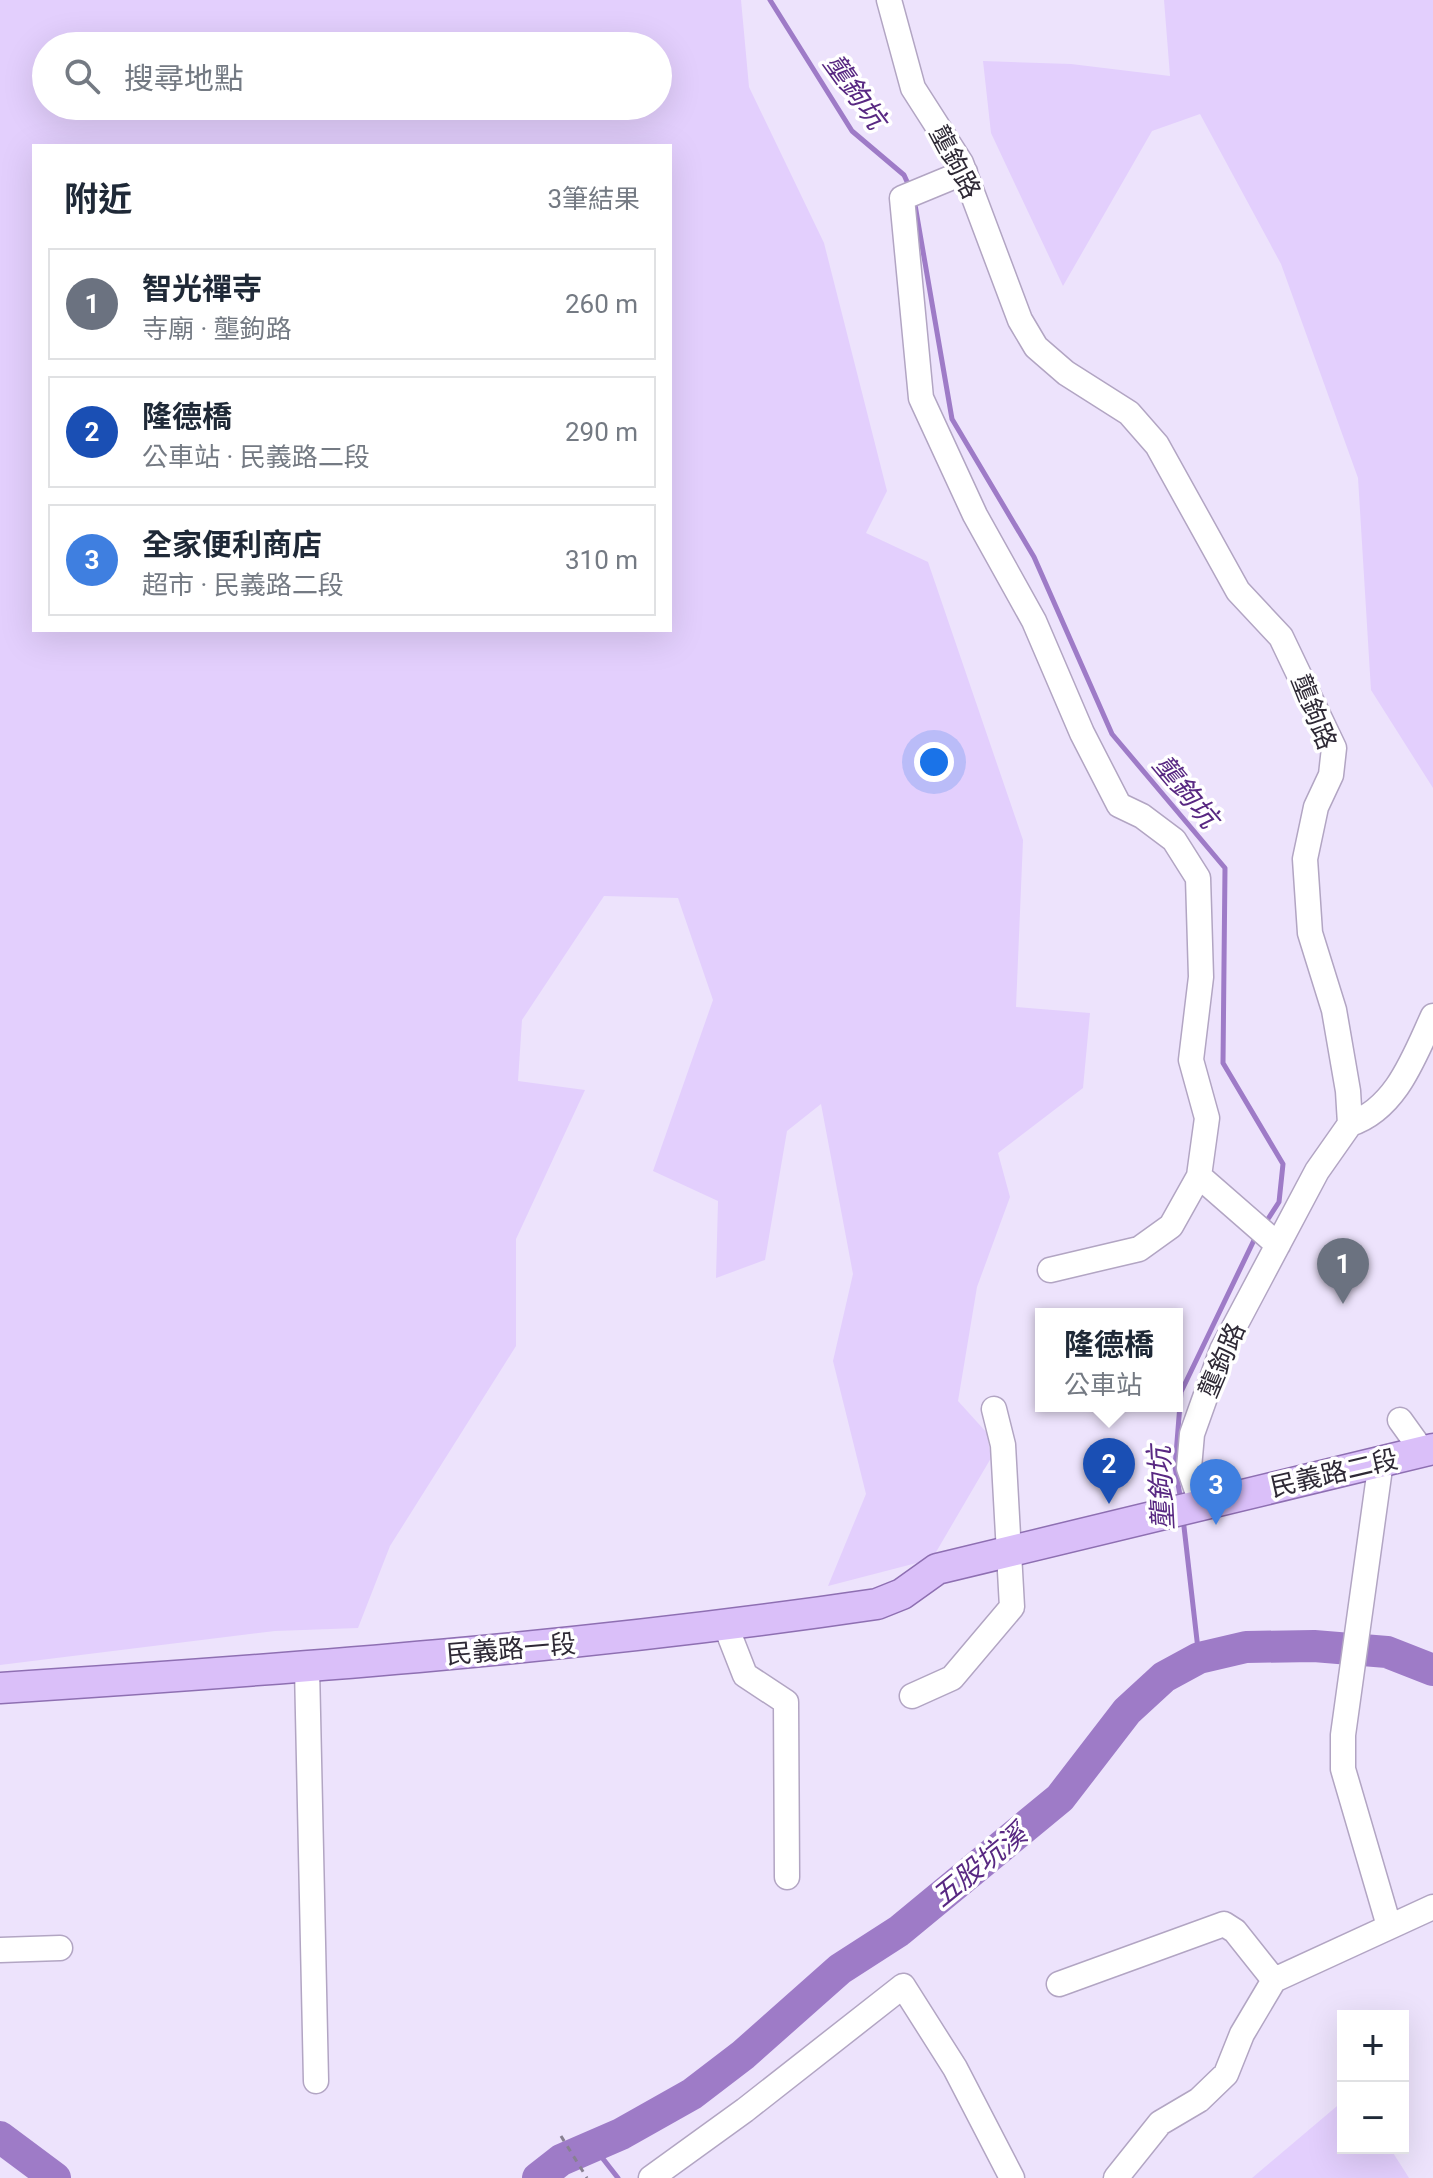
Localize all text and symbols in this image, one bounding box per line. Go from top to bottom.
search box [32,32,672,120]
water label: 壟鉤坑 [817,48,895,138]
icon: search [60,54,104,98]
text: 搜尋地點 [124,61,244,96]
street label: 壟鉤路 [923,121,987,203]
text: 附近 [64,179,132,219]
text: 3筆結果 [547,184,640,214]
text: 智光禪寺 [142,271,262,306]
text: 1 [85,289,99,319]
text: 260 m [565,289,638,319]
text: 寺廟 · 壟鉤路 [142,314,292,344]
text: 隆德橋 [142,399,232,434]
text: 2 [85,417,99,447]
text: 290 m [565,417,638,447]
text: 公車站 · 民義路二段 [142,442,370,472]
text: 全家便利商店 [142,527,322,562]
text: 3 [85,545,99,575]
text: 310 m [565,545,638,575]
text: 超市 · 民義路二段 [142,570,344,600]
street label: 壟鉤路 [1285,670,1343,754]
your location [914,742,954,782]
water label: 壟鉤坑 [1146,749,1228,837]
pin: 1 [1317,1238,1369,1304]
popup [1035,1308,1183,1412]
street label: 壟鉤路 [1193,1318,1251,1402]
text: 隆德橋 [1064,1327,1154,1362]
text: 公車站 [1064,1370,1142,1400]
pin: 2 [1083,1438,1135,1504]
water label: 壟鉤坑 [1143,1441,1180,1531]
street label: 民義路二段 [1267,1444,1401,1502]
pin: 3 [1190,1459,1242,1525]
street label: 民義路一段 [445,1628,577,1670]
water label: 五股坑溪 [925,1815,1036,1913]
map controls [1337,2010,1409,2154]
button: + [1337,2010,1409,2082]
button: − [1337,2082,1409,2154]

